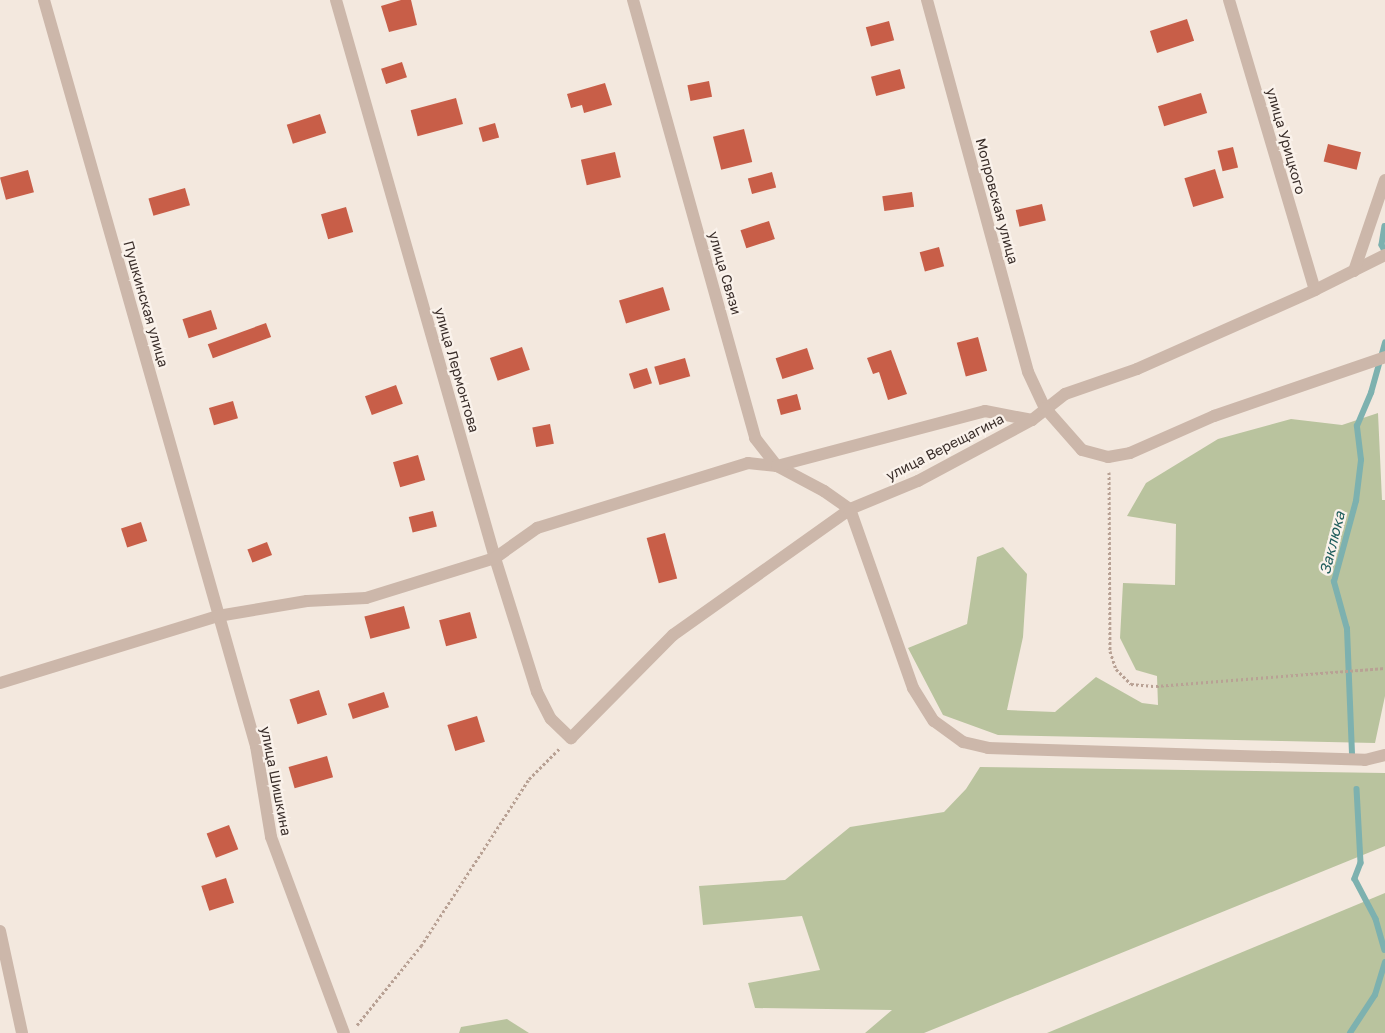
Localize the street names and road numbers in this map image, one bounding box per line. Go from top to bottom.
street label: улица Урицкого [1263,86,1309,196]
street label: Мопровская улица [972,136,1022,266]
street label: улица Связи [705,229,745,317]
street label: Пушкинская улица [120,239,172,369]
street label: улица Лермонтова [431,306,483,434]
street label: улица Верещагина [883,410,1007,484]
street label: улица Шишкина [257,725,295,837]

